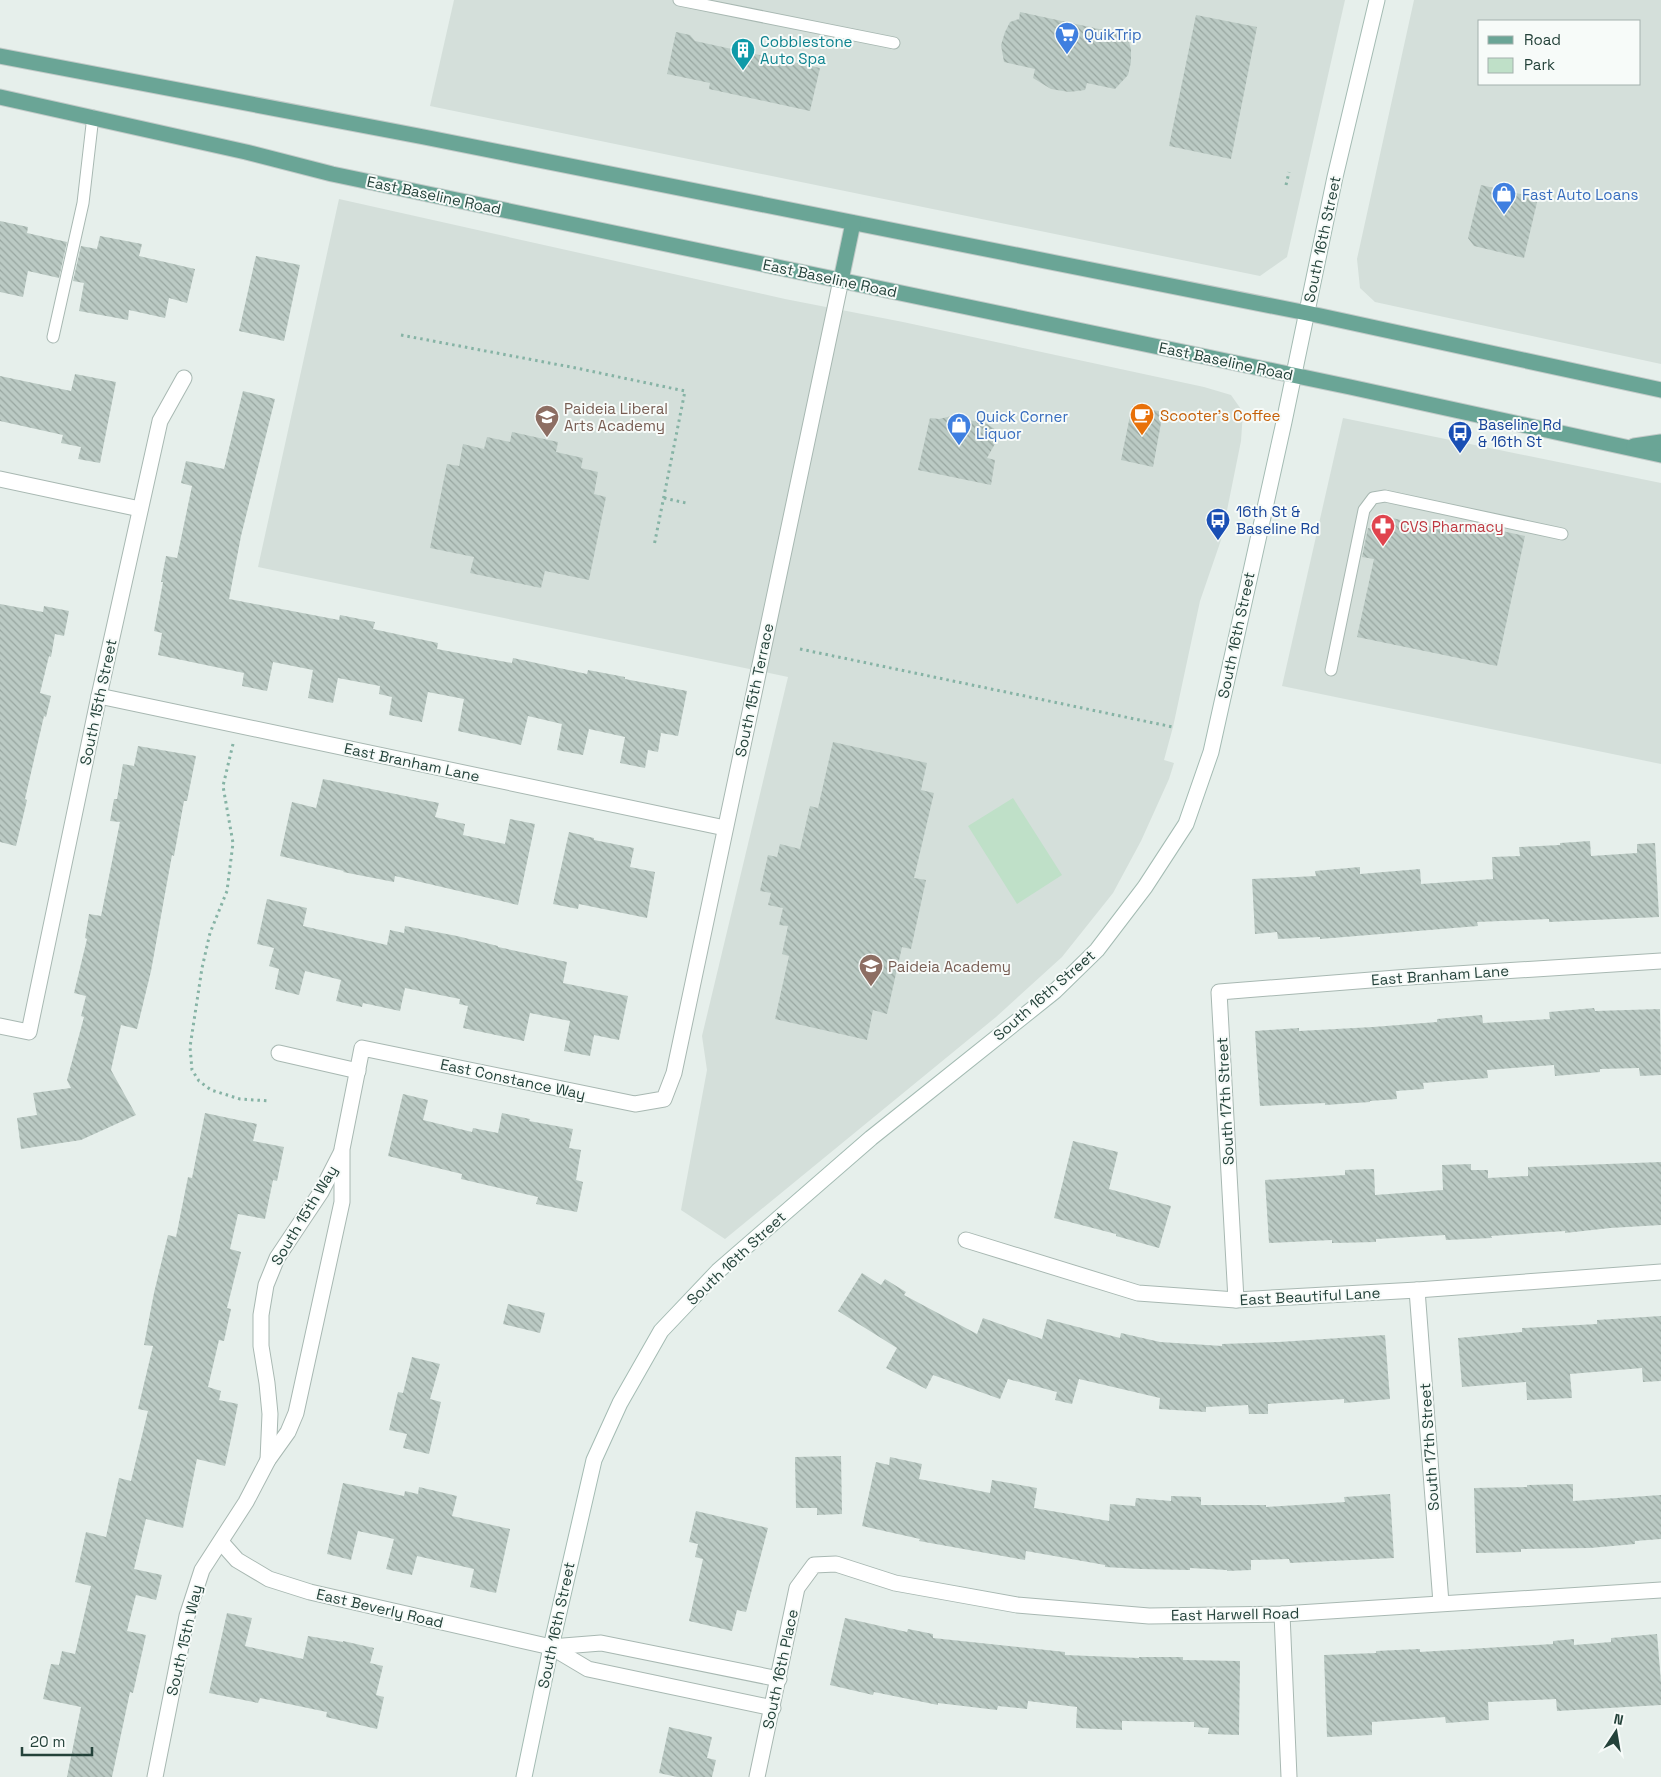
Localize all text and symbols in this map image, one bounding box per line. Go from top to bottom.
legend [1478,20,1641,85]
supermarket icon: QuikTrip [1054,21,1080,55]
place label: QuikTrip [1084,25,1142,44]
text: Road [1524,30,1561,49]
place label: Cobblestone Auto Spa [760,32,853,68]
building icon: Cobblestone Auto Spa [730,37,756,71]
text: Park [1524,55,1555,74]
street label: East Baseline Road [365,171,503,219]
street label: South 16th Street [1299,174,1345,304]
shop icon: Fast Auto Loans [1491,181,1517,215]
place label: Fast Auto Loans [1522,185,1638,204]
street label: East Baseline Road [761,254,899,302]
street label: East Baseline Road [1157,337,1295,385]
place label: Paideia Liberal Arts Academy [564,399,668,435]
cafe icon: Scooter's Coffee [1129,402,1155,436]
school or university icon: Paideia Liberal Arts Academy [534,404,560,438]
place label: Scooter's Coffee [1160,406,1281,425]
place label: Quick Corner Liquor [976,407,1068,443]
shop icon: Quick Corner Liquor [946,412,972,446]
place label: Baseline Rd & 16th St [1478,415,1562,451]
bus stop icon: Baseline Rd & 16th St [1447,420,1473,454]
place label: 16th St & Baseline Rd [1236,502,1320,538]
bus stop icon: 16th St & Baseline Rd [1205,507,1231,541]
pharmacy icon: CVS Pharmacy [1370,513,1396,547]
place label: CVS Pharmacy [1400,517,1504,536]
street label: South 16th Street [1213,570,1259,700]
street label: South 15th Terrace [731,621,777,758]
street label: South 15th Street [75,637,121,767]
street label: East Branham Lane [342,738,482,786]
street label: South 16th Street [989,946,1099,1044]
school or university icon: Paideia Academy [858,953,884,987]
place label: Paideia Academy [888,957,1011,976]
street label: East Branham Lane [1370,961,1510,989]
street label: South 17th Street [1212,1036,1238,1165]
street label: East Constance Way [439,1054,587,1104]
street label: South 15th Way [267,1162,341,1268]
street label: South 16th Street [682,1207,790,1309]
street label: East Beautiful Lane [1239,1283,1381,1309]
street label: South 17th Street [1415,1382,1443,1512]
street label: South 16th Street [533,1560,579,1690]
street label: South 15th Way [162,1583,206,1697]
street label: East Beverly Road [315,1584,445,1632]
street label: East Harwell Road [1171,1603,1299,1625]
street label: South 16th Place [758,1607,802,1731]
north arrow [1591,1707,1641,1757]
text: N [1612,1710,1625,1729]
scale bar [22,1724,92,1756]
text: 20 m [30,1732,65,1751]

